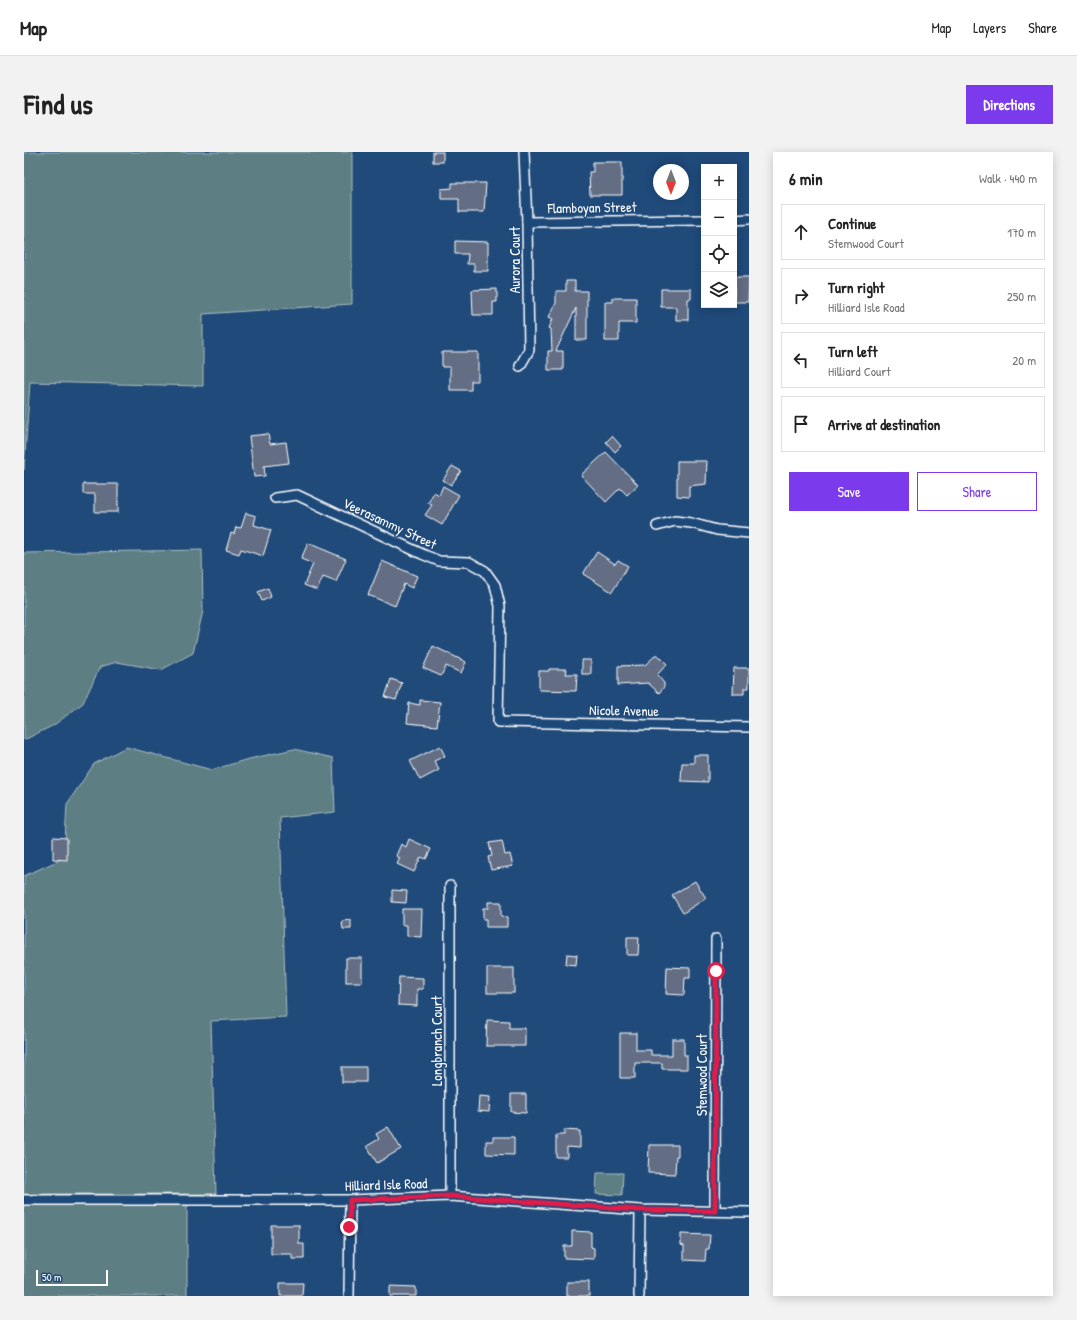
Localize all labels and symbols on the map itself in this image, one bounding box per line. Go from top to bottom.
north arrow [653,164,689,200]
street label: Flamboyan Street [546,197,637,218]
street label: Aurora Court [505,226,524,293]
street label: Veerasammy Street [340,493,440,554]
street label: Nicole Avenue [589,700,659,720]
route start [707,962,725,980]
street label: Longbranch Court [427,996,447,1086]
street label: Stemwood Court [692,1034,711,1116]
street label: Hilliard Isle Road [344,1173,428,1195]
route end [340,1218,358,1236]
scale bar [36,1268,108,1287]

